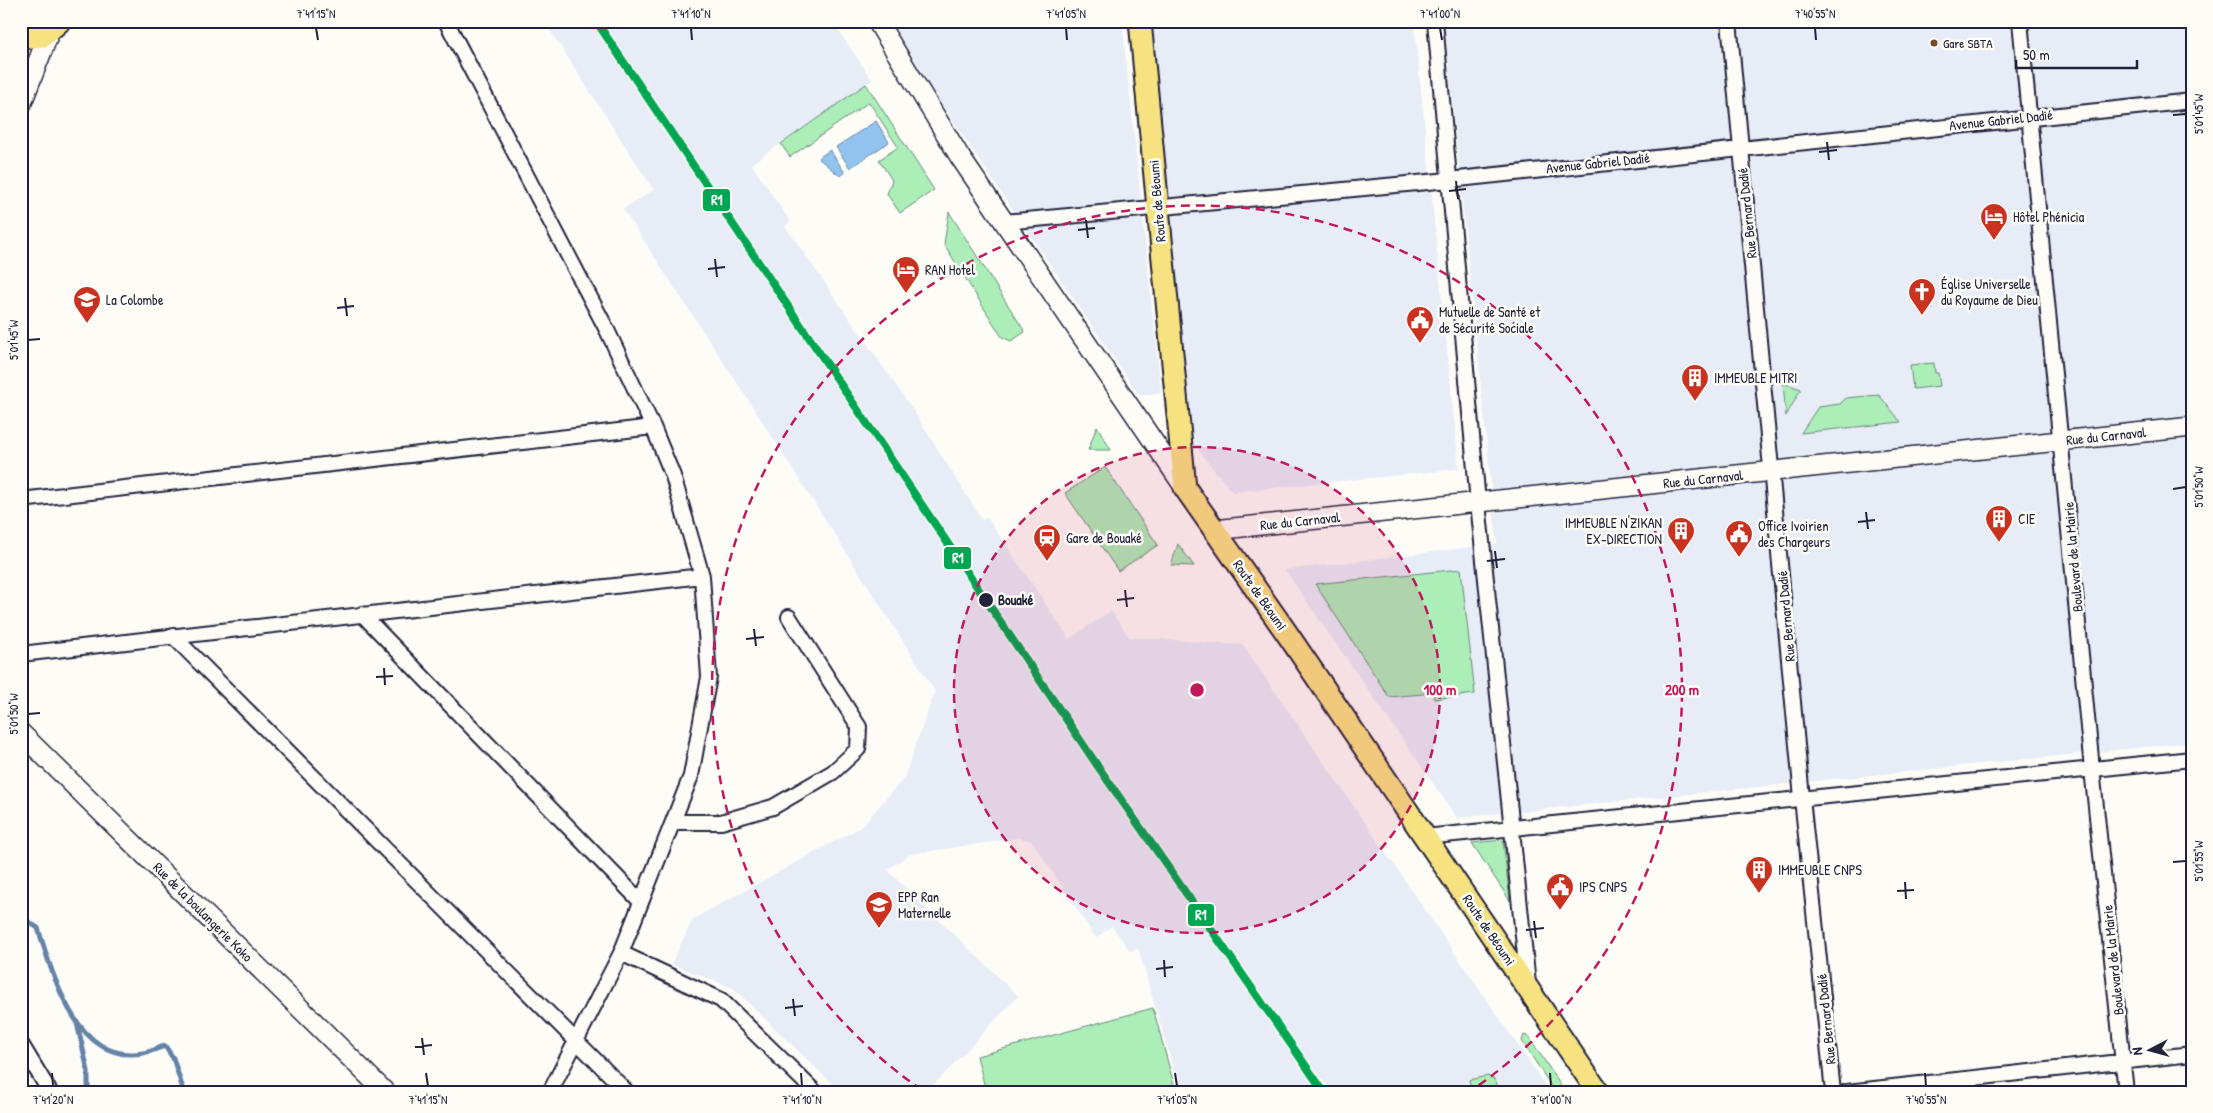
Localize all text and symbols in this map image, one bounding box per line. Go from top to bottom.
text: 7°41'15"N [296,5,336,22]
text: 7°41'10"N [671,5,711,22]
text: 7°41'05"N [1046,5,1086,22]
text: 7°41'00"N [1420,5,1460,22]
text: 7°40'55"N [1795,5,1835,22]
place label: Gare SBTA [1943,34,1993,52]
marker: Gare SBTA [1929,38,1939,48]
scale bar [2016,38,2137,70]
text: 50 m [2023,44,2050,65]
text: 5°01'45"W [2190,93,2207,134]
street label: Avenue Gabriel Dadié [1948,105,2054,134]
street label: Avenue Gabriel Dadié [1545,148,1651,177]
street label: Route de Béoumi [1143,159,1170,243]
street label: Rue Bernard Dadié [1732,166,1761,259]
line badge: R1 [702,188,731,212]
text: R1 [711,190,723,209]
hotel icon: Hôtel Phénicia [1979,202,2009,241]
place label: Hôtel Phénicia [2013,207,2085,226]
hotel icon: RAN Hotel [891,255,921,294]
place label: RAN Hotel [925,260,975,279]
place label: Église Universelle du Royaume de Dieu [1941,274,2038,310]
church icon: Église Universelle du Royaume de Dieu [1907,277,1937,316]
school or university icon: La Colombe [72,285,102,324]
place label: La Colombe [106,290,164,309]
place label: Mutuelle de Santé et de Sécurité Sociale [1439,302,1540,337]
public building icon: Mutuelle de Santé et de Sécurité Sociale [1405,305,1435,344]
text: 5°01'45"W [5,319,22,360]
building icon: IMMEUBLE MITRI [1680,363,1710,402]
place label: IMMEUBLE MITRI [1714,368,1797,387]
street label: Rue du Carnaval [2065,422,2147,449]
street label: Rue du Carnaval [1662,465,1744,492]
text: 5°01'50"W [2190,466,2207,508]
street label: Boulevard de la Mairie [2058,501,2087,613]
building icon: CIE [1984,504,2014,543]
street label: Rue du Carnaval [1259,507,1341,534]
place label: CIE [2018,509,2035,528]
place label: IMMEUBLE N'ZIKAN EX-DIRECTION [1565,513,1662,548]
building icon: IMMEUBLE N'ZIKAN EX-DIRECTION [1666,516,1696,555]
place label: Office Ivoirien des Chargeurs [1758,516,1830,552]
public building icon: Office Ivoirien des Chargeurs [1724,519,1754,558]
station icon: Gare de Bouaké [1032,523,1062,562]
place label: Gare de Bouaké [1066,528,1142,547]
line badge: R1 [943,546,972,570]
text: R1 [952,548,964,567]
street label: Route de Béoumi [1229,556,1292,634]
street label: Rue Bernard Dadié [1772,569,1799,662]
place label: Bouaké [998,590,1034,609]
marker: Bouaké [977,591,995,609]
text: 100 m [1424,679,1456,700]
text: 200 m [1665,679,1699,700]
centre of rings [1188,681,1206,699]
text: 5°01'50"W [5,693,22,735]
text: 5°01'55"W [2190,840,2207,881]
building icon: IMMEUBLE CNPS [1744,855,1774,894]
street label: Rue de la boulangerie Koko [149,858,258,967]
place label: IMMEUBLE CNPS [1778,860,1862,879]
public building icon: IPS CNPS [1545,872,1575,911]
place label: IPS CNPS [1579,877,1628,896]
place label: EPP Ran Maternelle [898,887,952,922]
school or university icon: EPP Ran Maternelle [864,890,894,929]
street label: Route de Béoumi [1459,890,1520,969]
line badge: R1 [1187,903,1215,927]
street label: Boulevard de la Mairie [2097,904,2128,1016]
text: R1 [1195,905,1207,924]
street label: Rue Bernard Dadié [1811,972,1840,1065]
north arrow [2126,1026,2176,1076]
text: N [2127,1046,2146,1056]
text: 7°41'20"N [33,1091,73,1108]
text: 7°41'15"N [408,1091,448,1108]
text: 7°41'10"N [782,1091,822,1108]
text: 7°41'05"N [1157,1091,1197,1108]
text: 7°41'00"N [1531,1091,1571,1108]
text: 7°40'55"N [1906,1091,1946,1108]

